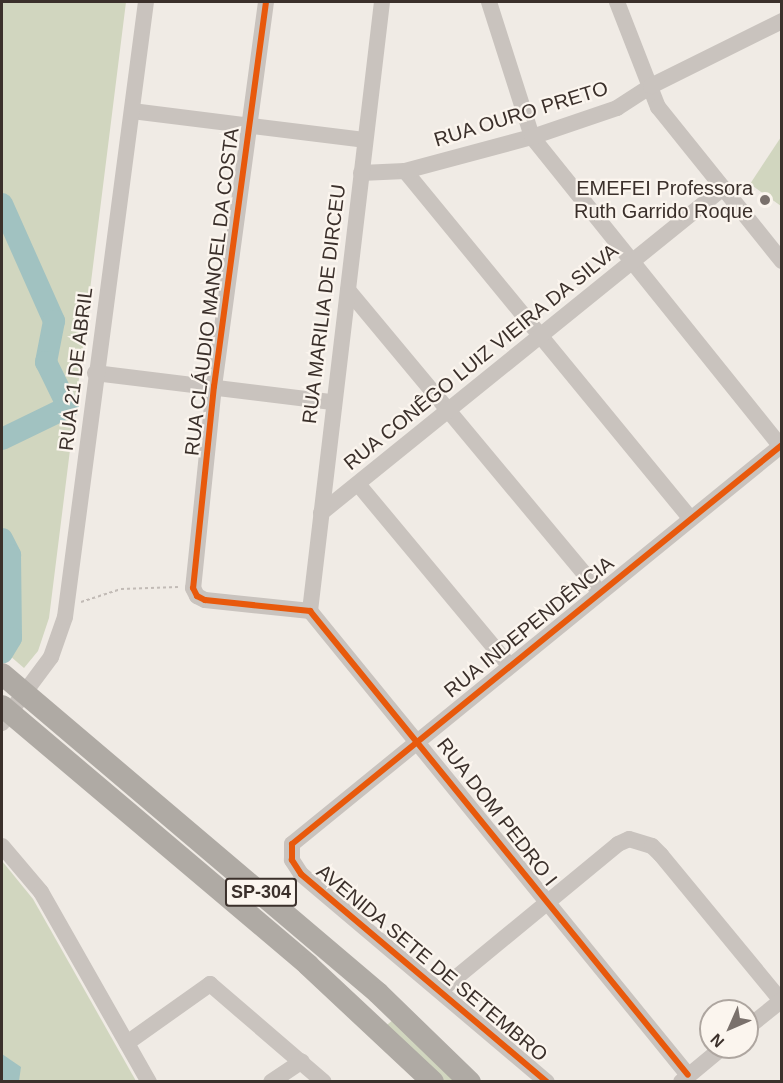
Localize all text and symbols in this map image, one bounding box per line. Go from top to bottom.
street label: RUA OURO PRETO [431,76,611,152]
street label: RUA CLÁUDIO MANOEL DA COSTA [180,125,244,459]
place label: EMEFEI Professora Ruth Garrido Roque [574,176,753,223]
street label: RUA MARILIA DE DIRCEU [297,182,351,426]
marker: EMEFEI Professora Ruth Garrido Roque [758,193,772,207]
street label: RUA CONÊGO LUIZ VIEIRA DA SILVA [338,238,624,476]
street label: RUA 21 DE ABRIL [54,285,98,453]
street label: RUA INDEPENDÊNCIA [439,551,619,703]
street label: RUA DOM PEDRO I [431,733,563,891]
street label: AVENIDA SETE DE SETEMBRO [311,859,553,1067]
road number: SP-304 [224,877,298,907]
north arrow [699,999,759,1059]
text: N [707,1031,727,1051]

